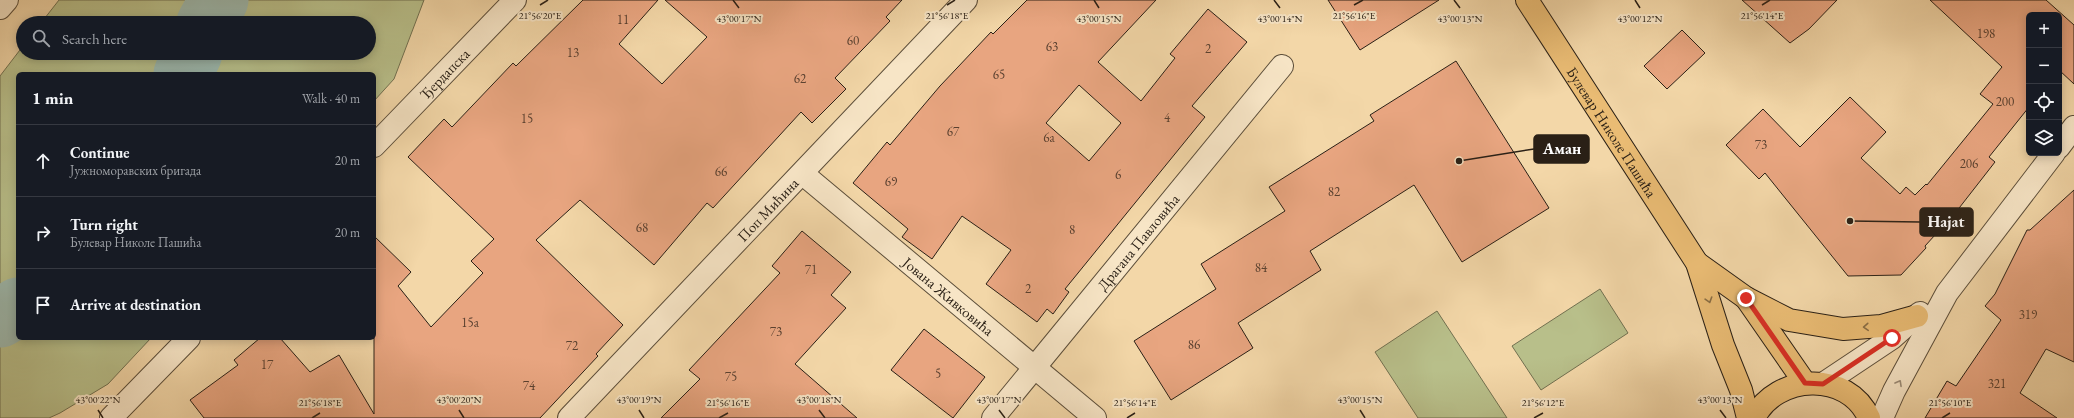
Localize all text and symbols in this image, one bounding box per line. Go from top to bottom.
text: 21°56'20"E [519,9,562,22]
text: 21°56'18"E [926,9,969,22]
text: 21°56'16"E [1333,9,1376,22]
text: 21°56'14"E [1741,9,1784,22]
house number: 11 [617,11,629,28]
text: 43°00'17"N [717,12,762,25]
text: 43°00'15"N [1077,12,1122,25]
text: 43°00'14"N [1258,12,1303,25]
text: 43°00'13"N [1438,12,1483,25]
text: 43°00'12"N [1618,12,1663,25]
map controls [2026,12,2062,156]
button: + [2026,12,2062,48]
search box [16,16,376,60]
house number: 198 [1977,25,1995,42]
icon: search [30,27,52,49]
text: Search here [62,29,127,48]
house number: 60 [847,32,859,49]
house number: 63 [1046,38,1058,55]
house number: 2 [1205,40,1212,57]
street label: Ђердапска [415,44,473,103]
house number: 13 [567,44,579,61]
button: − [2026,48,2062,84]
street label: Булевар Николе Пашића [1563,63,1661,201]
house number: 65 [993,66,1005,83]
house number: 62 [794,70,807,87]
button: locate [2026,84,2062,120]
text: 1 min [32,87,73,109]
text: Walk · 40 m [302,90,360,107]
house number: 200 [1996,93,2014,110]
house number: 4 [1164,109,1171,126]
house number: 15 [521,110,533,127]
button: layers [2026,120,2062,156]
house number: 67 [947,123,960,140]
house number: 6a [1043,129,1056,146]
callout: Аман [1534,135,1589,163]
house number: 73 [1755,136,1767,153]
text: Аман [1542,138,1581,159]
text: Continue [70,143,130,162]
icon: ahead [32,150,54,172]
text: 20 m [335,152,360,169]
house number: 206 [1960,155,1978,172]
text: Јужноморавских бригада [70,162,201,179]
house number: 66 [715,163,727,180]
house number: 6 [1115,166,1121,183]
street label: Поп Мићина [732,173,802,245]
house number: 69 [885,173,898,190]
house number: 82 [1328,183,1341,200]
street label: Драгана Павловића [1092,190,1183,294]
callout: Hajat [1920,208,1973,236]
text: Hajat [1927,211,1965,232]
text: Turn right [70,215,138,234]
house number: 68 [636,219,648,236]
house number: 8 [1069,221,1075,238]
icon: right [32,222,54,244]
text: 20 m [335,224,360,241]
text: Булевар Николе Пашића [70,234,202,251]
street label: Јована Живковића [898,251,998,339]
house number: 84 [1255,259,1268,276]
house number: 71 [805,261,817,278]
house number: 2 [1025,280,1032,297]
route end [1737,289,1755,307]
icon: arrive [32,294,54,316]
text: Arrive at destination [70,295,201,314]
one-way arrow [1704,297,1713,304]
house number: 319 [2019,306,2038,323]
house number: 15a [461,314,480,331]
house number: 73 [770,323,782,340]
one-way arrow [1863,323,1869,332]
route start [1883,329,1901,347]
house number: 86 [1188,336,1200,353]
house number: 72 [566,337,579,354]
house number: 17 [261,356,274,373]
house number: 5 [935,365,941,382]
house number: 75 [725,368,737,385]
house number: 321 [1988,375,2006,392]
house number: 74 [523,377,536,394]
one-way arrow [1894,380,1901,387]
text: 43°00'22"N [76,393,121,406]
text: 43°00'20"N [437,393,482,406]
text: 43°00'19"N [617,393,662,406]
text: 43°00'18"N [797,393,842,406]
text: 43°00'17"N [977,393,1022,406]
text: 43°00'15"N [1338,393,1383,406]
text: 43°00'13"N [1698,393,1743,406]
text: 21°56'18"E [299,396,342,409]
text: 21°56'16"E [707,396,750,409]
text: 21°56'14"E [1114,396,1157,409]
text: 21°56'12"E [1522,396,1565,409]
text: 21°56'10"E [1929,396,1972,409]

